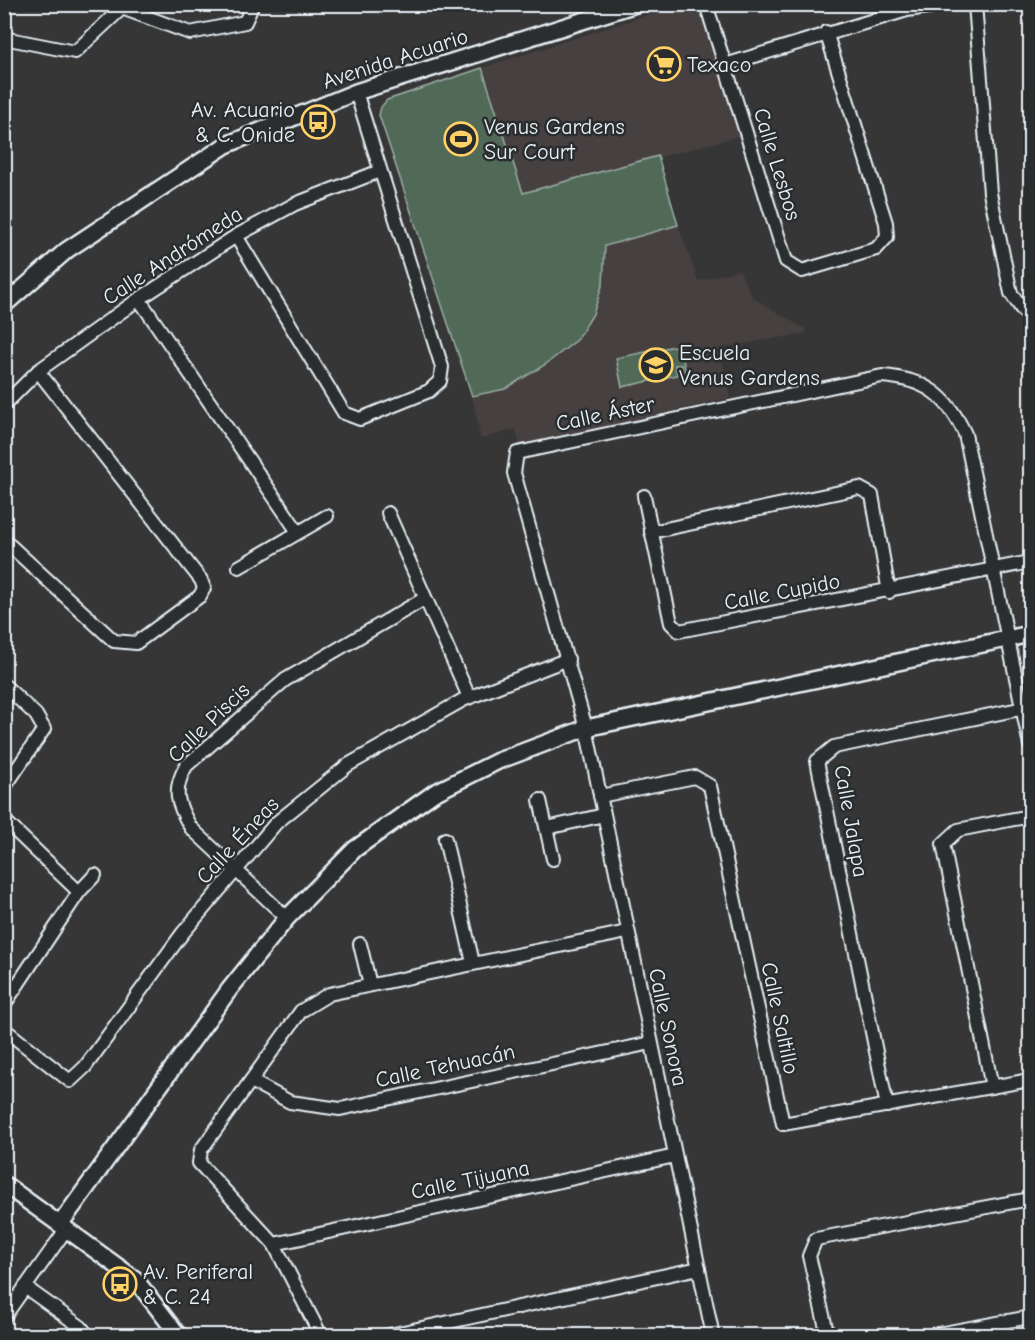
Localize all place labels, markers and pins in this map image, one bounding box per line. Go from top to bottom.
supermarket icon: Texaco [646,46,682,82]
place label: Texaco [687,52,751,78]
place label: Av. Acuario & C. Onide [191,97,295,148]
bus stop icon: Av. Acuario & C. Onide [300,104,336,140]
place label: Venus Gardens Sur Court [484,114,625,165]
sports icon: Venus Gardens Sur Court [443,121,479,157]
place label: Escuela Venus Gardens [679,340,820,391]
school or university icon: Escuela Venus Gardens [638,347,674,383]
place label: Av. Periferal & C. 24 [143,1259,253,1310]
bus stop icon: Av. Periferal & C. 24 [102,1266,138,1302]

